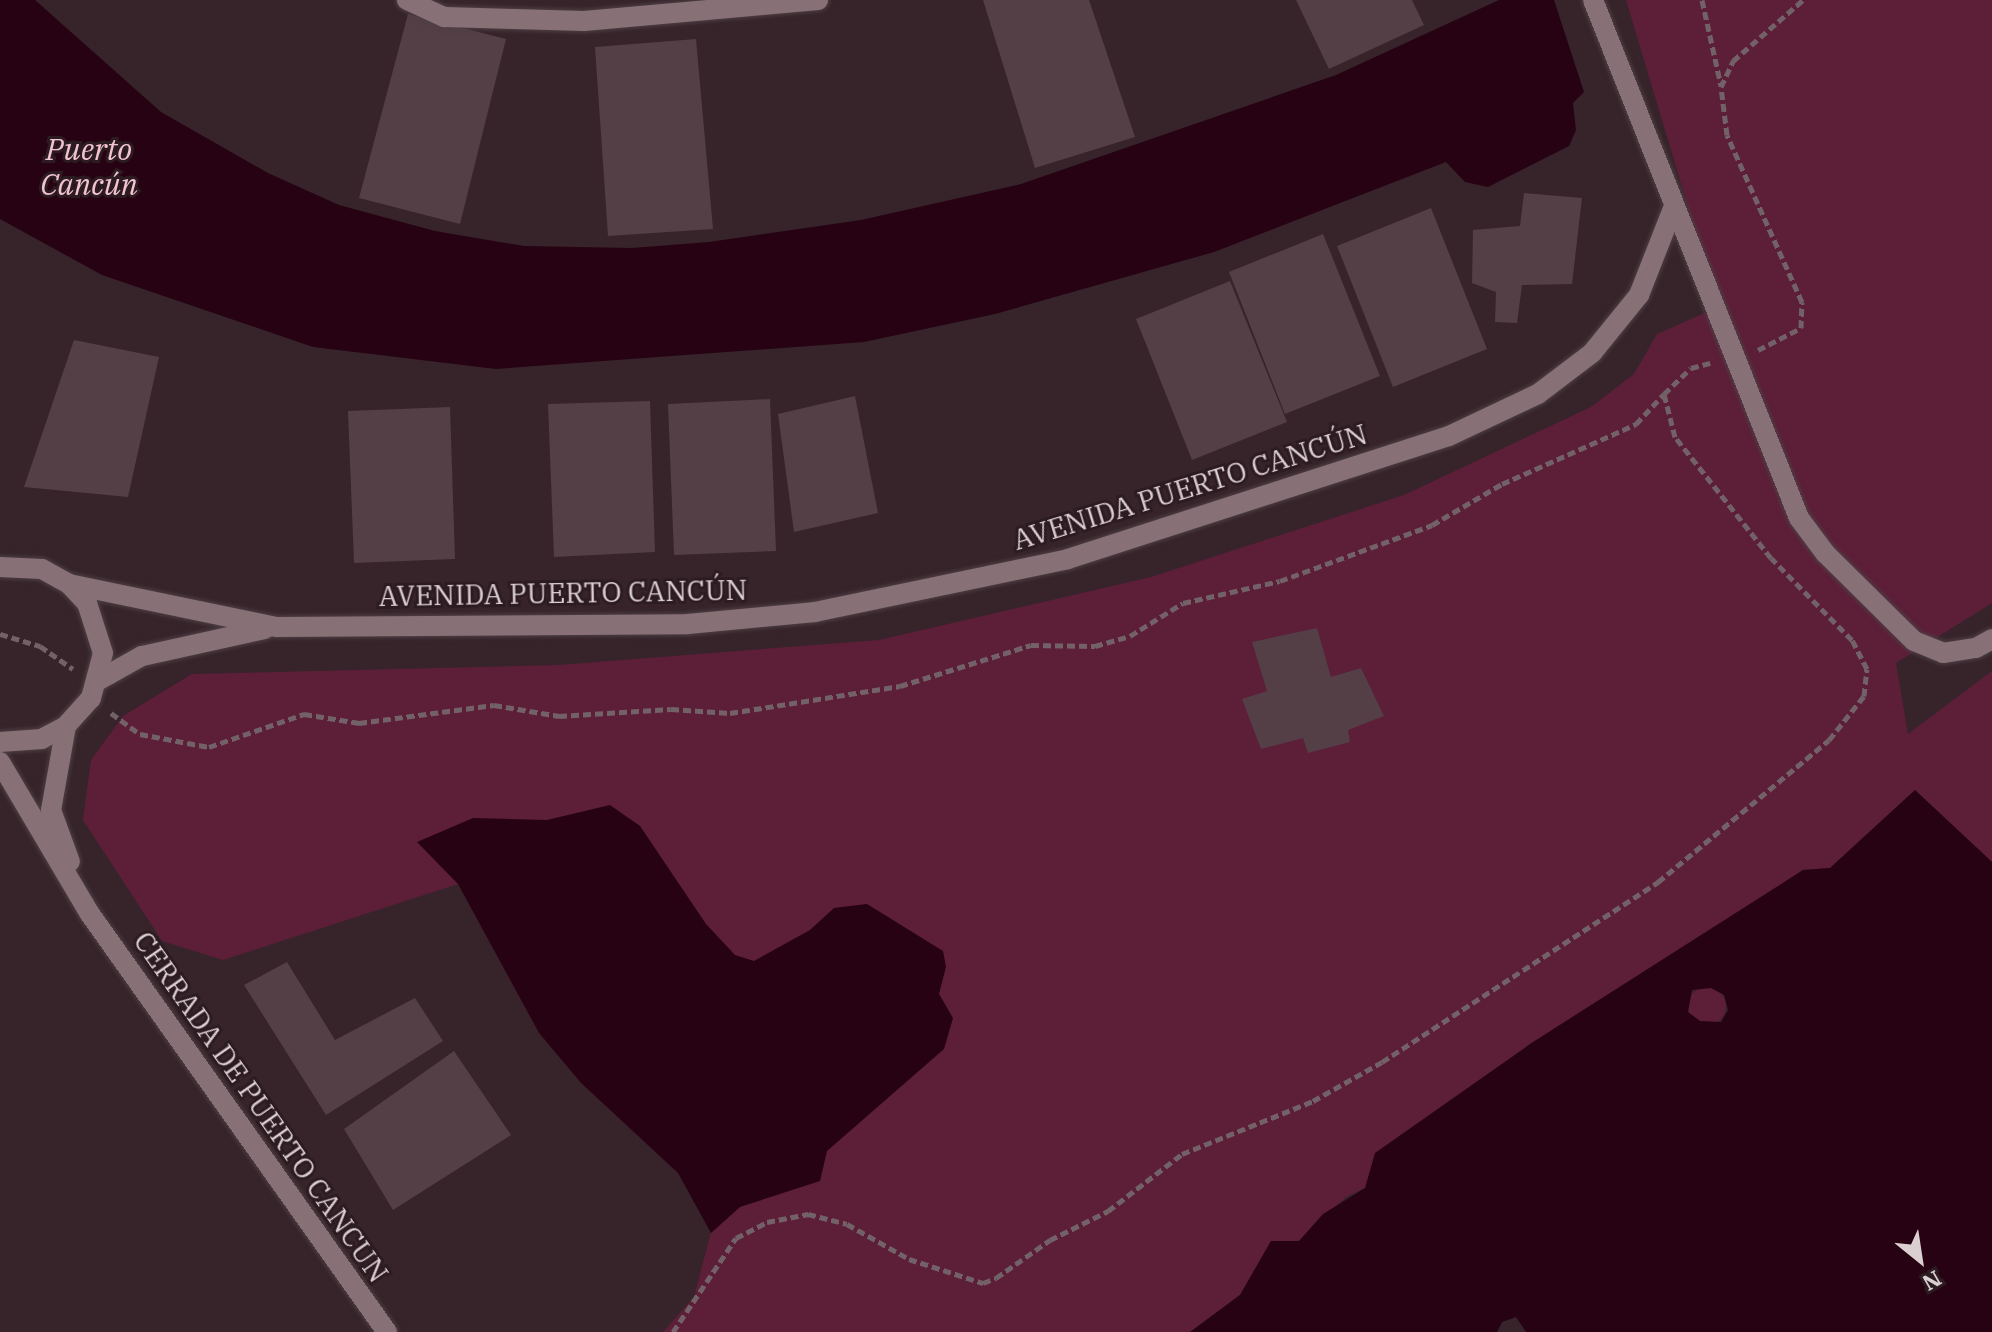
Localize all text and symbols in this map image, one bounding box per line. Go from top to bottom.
water label: Puerto Cancún [40,131,138,202]
street label: AVENIDA PUERTO CANCÚN [1009,417,1371,557]
street label: AVENIDA PUERTO CANCÚN [378,573,748,613]
street label: CERRADA DE PUERTO CANCUN [127,925,395,1289]
north arrow [1880,1220,1960,1300]
text: N [1917,1264,1947,1298]

